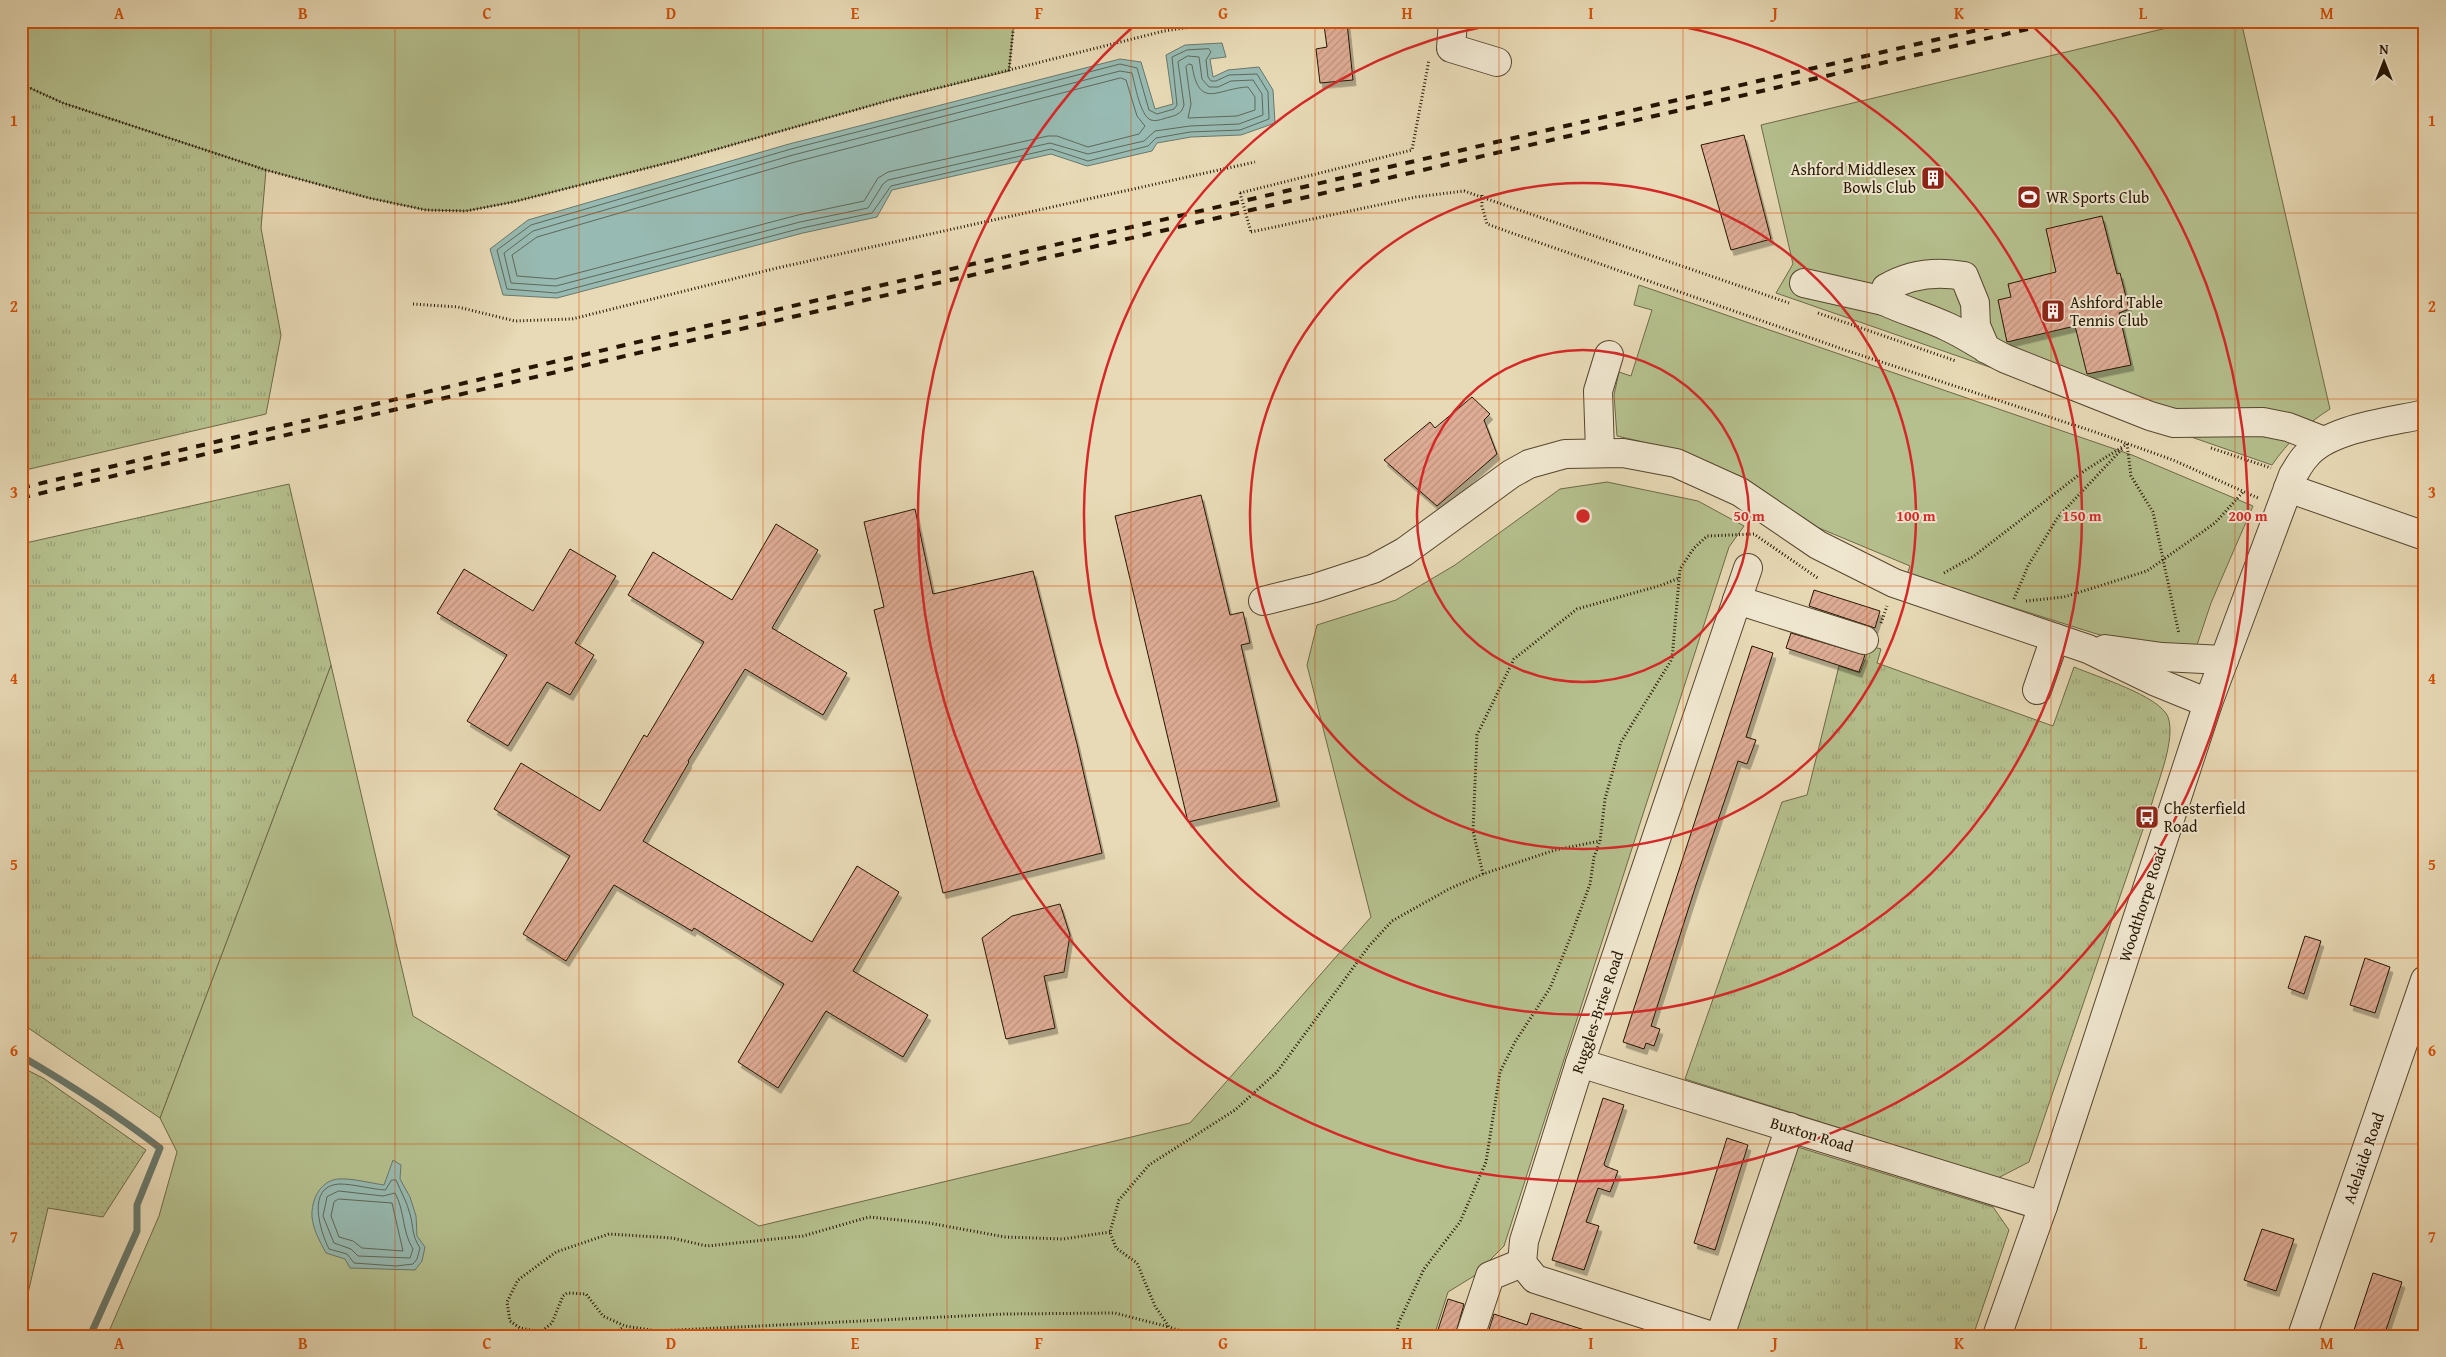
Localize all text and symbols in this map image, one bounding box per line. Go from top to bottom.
text: A [114,1,125,25]
text: B [298,1,308,25]
text: C [482,1,492,25]
text: D [666,1,676,25]
text: E [851,1,860,25]
text: F [1035,1,1043,25]
text: G [1218,1,1228,25]
text: H [1401,1,1413,25]
text: I [1588,1,1594,25]
text: J [1769,1,1778,25]
text: K [1954,1,1965,25]
text: L [2139,1,2148,25]
text: M [2320,1,2334,25]
north arrow [2358,38,2408,88]
text: N [2379,39,2389,59]
text: 1 [10,108,18,132]
text: 1 [2428,108,2436,132]
place label: Ashford Middlesex Bowls Club [1791,157,1917,199]
building icon: Ashford Middlesex Bowls Club [1920,165,1946,191]
sports icon: WR Sports Club [2016,184,2042,210]
place label: WR Sports Club [2046,185,2149,209]
place label: Ashford Table Tennis Club [2070,290,2163,332]
text: 2 [10,294,18,318]
text: 2 [2428,294,2436,318]
building icon: Ashford Table Tennis Club [2040,298,2066,324]
text: 3 [10,480,18,504]
text: 3 [2428,480,2436,504]
text: 50 m [1733,505,1765,526]
text: 100 m [1896,505,1936,526]
text: 150 m [2062,505,2102,526]
text: 200 m [2228,505,2268,526]
centre of rings [1574,507,1592,525]
text: 4 [10,666,18,690]
text: 4 [2428,666,2436,690]
place label: Chesterfield Road [2164,796,2246,838]
bus stop icon: Chesterfield Road [2134,804,2160,830]
street label: Woodthorpe Road [2112,843,2172,965]
text: 5 [10,852,18,876]
text: 5 [2428,852,2436,876]
street label: Ruggles-Brise Road [1565,947,1629,1077]
text: 6 [10,1038,18,1062]
text: 6 [2428,1038,2436,1062]
street label: Adelaide Road [2336,1109,2390,1207]
street label: Buxton Road [1768,1110,1857,1158]
text: 7 [10,1224,18,1248]
text: 7 [2428,1224,2436,1248]
text: A [114,1331,125,1355]
text: B [298,1331,308,1355]
text: C [482,1331,492,1355]
text: D [666,1331,676,1355]
text: E [851,1331,860,1355]
text: F [1035,1331,1043,1355]
text: G [1218,1331,1228,1355]
text: H [1401,1331,1413,1355]
text: I [1588,1331,1594,1355]
text: J [1769,1331,1778,1355]
text: K [1954,1331,1965,1355]
text: L [2139,1331,2148,1355]
text: M [2320,1331,2334,1355]

